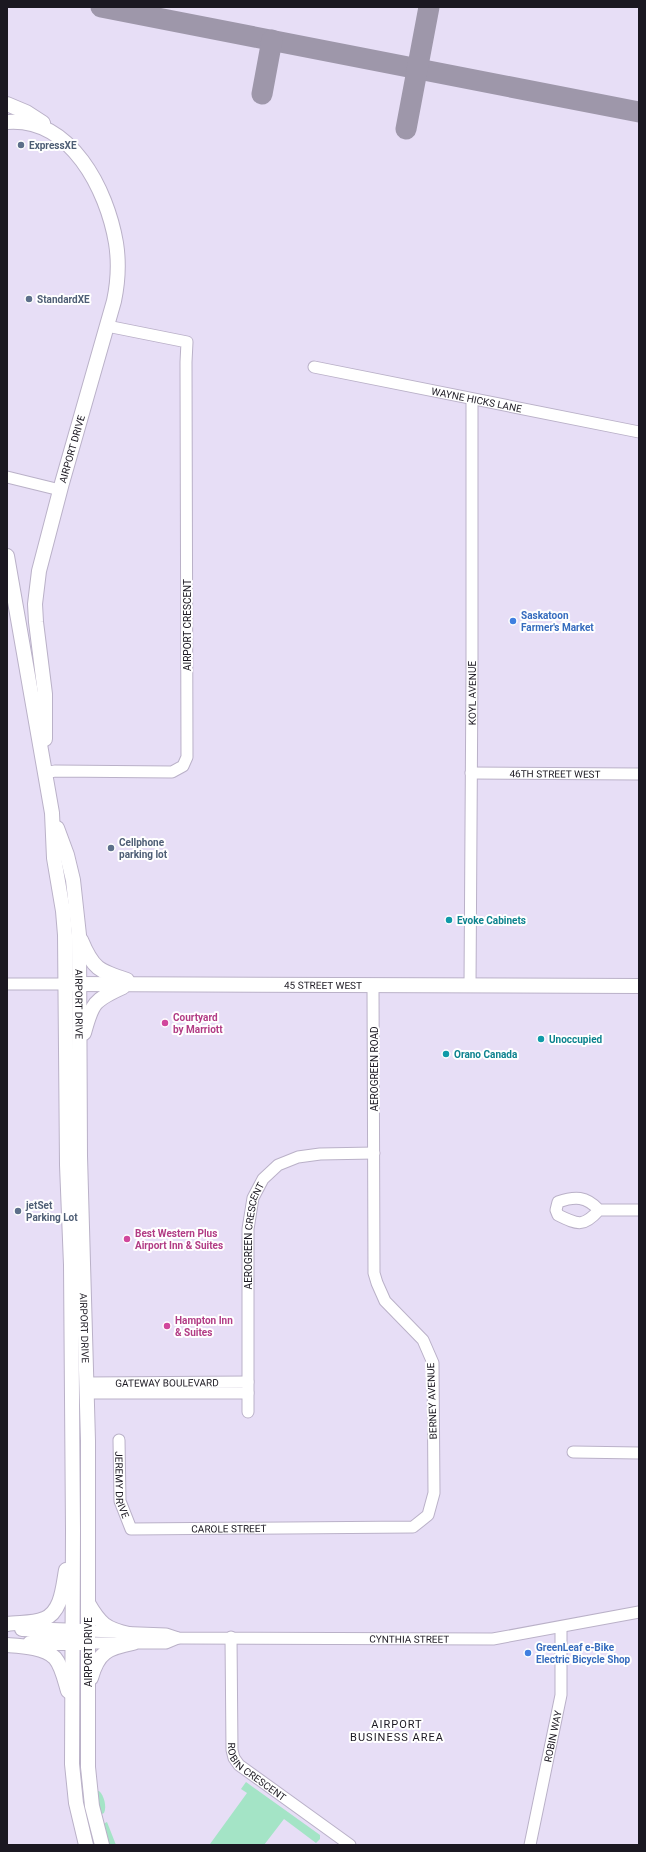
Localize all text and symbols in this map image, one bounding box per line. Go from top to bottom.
marker: ExpressXE [16,140,26,150]
place label: ExpressXE [29,140,77,151]
marker: StandardXE [24,294,34,304]
place label: StandardXE [37,294,90,305]
street label: WAYNE HICKS LANE [431,385,523,414]
street label: AIRPORT DRIVE [57,413,87,484]
street label: AIRPORT CRESCENT [182,579,193,671]
place label: Saskatoon Farmer's Market [521,610,594,633]
marker: Saskatoon Farmer's Market [508,616,518,626]
street label: KOYL AVENUE [466,661,478,725]
street label: 46TH STREET WEST [509,768,601,779]
place label: Cellphone parking lot [119,837,168,860]
marker: Cellphone parking lot [106,843,116,853]
marker: Evoke Cabinets [444,915,454,925]
place label: Evoke Cabinets [457,915,526,926]
street label: AIRPORT DRIVE [74,969,85,1040]
street label: 45 STREET WEST [284,979,362,991]
place label: Courtyard by Marriott [173,1012,223,1035]
marker: Courtyard by Marriott [160,1018,170,1028]
street label: AEROGREEN ROAD [369,1026,380,1112]
marker: Unoccupied [536,1034,546,1044]
place label: Unoccupied [549,1034,603,1045]
marker: Orano Canada [441,1049,451,1059]
place label: Orano Canada [454,1049,518,1060]
street label: AEROGREEN CRESCENT [242,1180,266,1289]
place label: jetSet Parking Lot [25,1200,78,1223]
marker: jetSet Parking Lot [13,1206,23,1216]
place label: Best Western Plus Airport Inn & Suites [135,1228,223,1251]
marker: Best Western Plus Airport Inn & Suites [122,1234,132,1244]
street label: AIRPORT DRIVE [78,1293,91,1364]
place label: Hampton Inn & Suites [175,1315,233,1338]
marker: Hampton Inn & Suites [162,1321,172,1331]
street label: BERNEY AVENUE [425,1362,439,1440]
street label: GATEWAY BOULEVARD [115,1377,219,1388]
street label: JEREMY DRIVE [114,1451,132,1520]
street label: CAROLE STREET [191,1523,267,1534]
street label: AIRPORT DRIVE [83,1617,94,1687]
street label: CYNTHIA STREET [369,1633,449,1644]
place label: GreenLeaf e-Bike Electric Bicycle Shop [536,1642,631,1665]
marker: GreenLeaf e-Bike Electric Bicycle Shop [523,1648,533,1658]
street label: ROBIN WAY [542,1710,563,1763]
district label: AIRPORT BUSINESS AREA [350,1718,444,1744]
street label: ROBIN CRESCENT [226,1742,288,1803]

